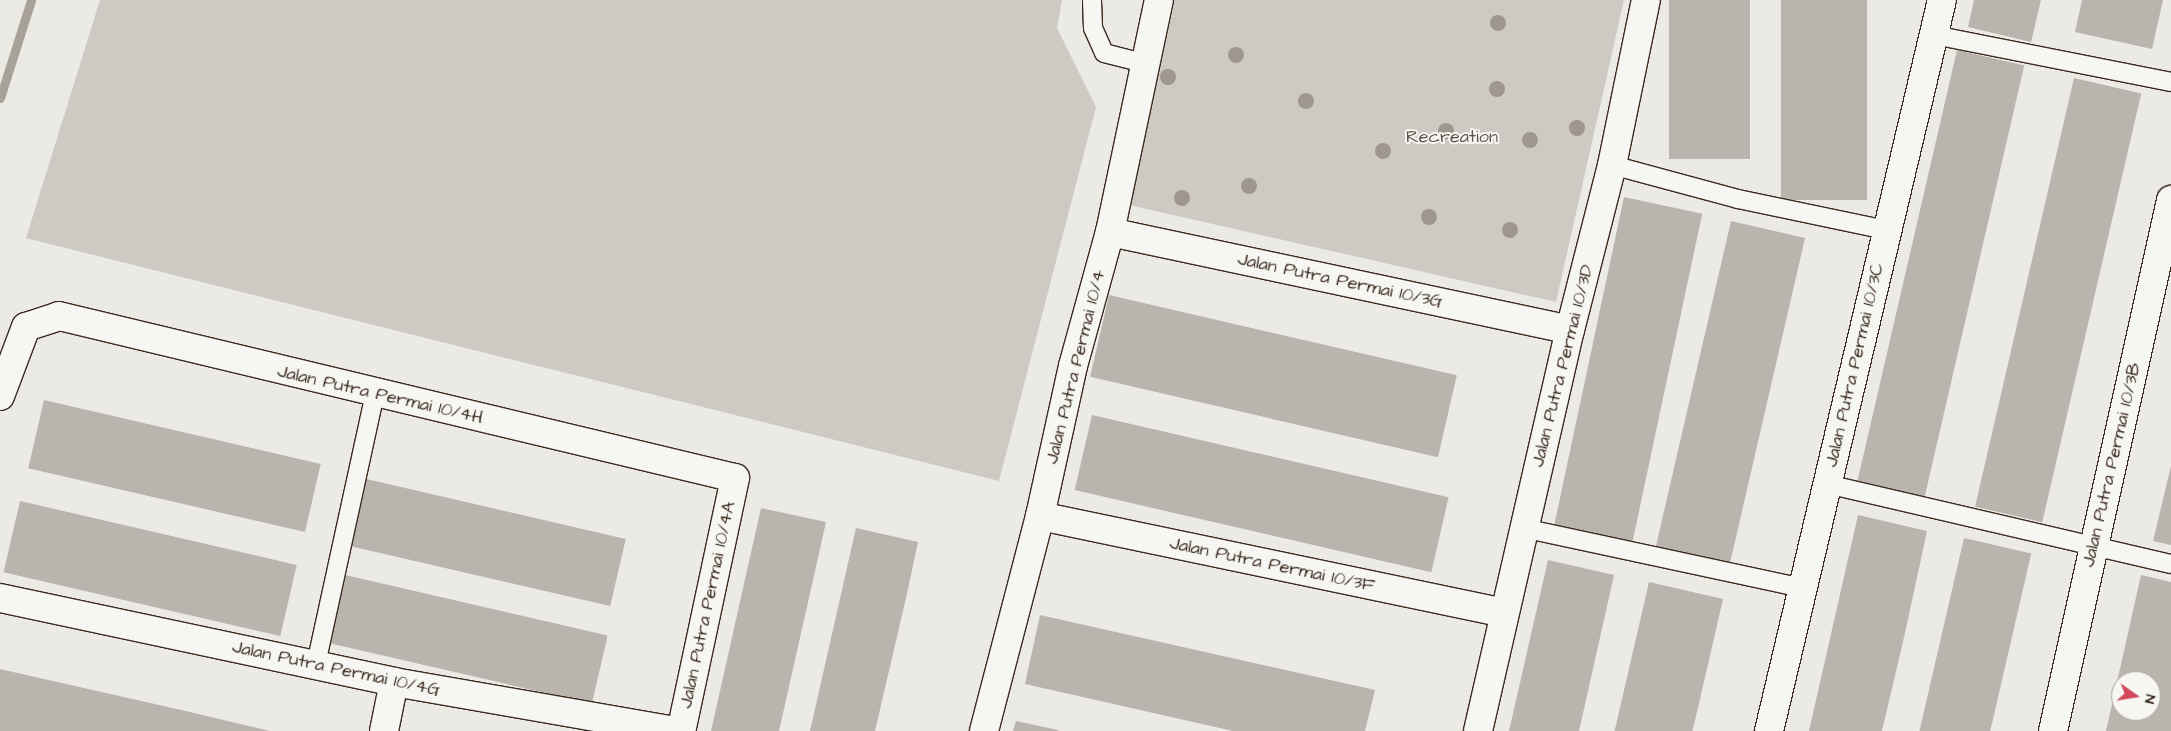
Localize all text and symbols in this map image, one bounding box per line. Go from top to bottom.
park label: Recreation [1406,126,1498,148]
street label: Jalan Putra Permai 10/3G [1236,249,1444,313]
street label: Jalan Putra Permai 10/3C [1821,261,1889,469]
street label: Jalan Putra Permai 10/3D [1527,262,1599,470]
street label: Jalan Putra Permai 10/4 [1041,268,1111,466]
street label: Jalan Putra Permai 10/4H [275,361,485,429]
street label: Jalan Putra Permai 10/3B [2078,361,2146,569]
street label: Jalan Putra Permai 10/4A [676,500,740,710]
street label: Jalan Putra Permai 10/3F [1168,533,1376,597]
street label: Jalan Putra Permai 10/4G [230,636,442,702]
north arrow [2111,671,2161,721]
text: N [2139,693,2160,706]

